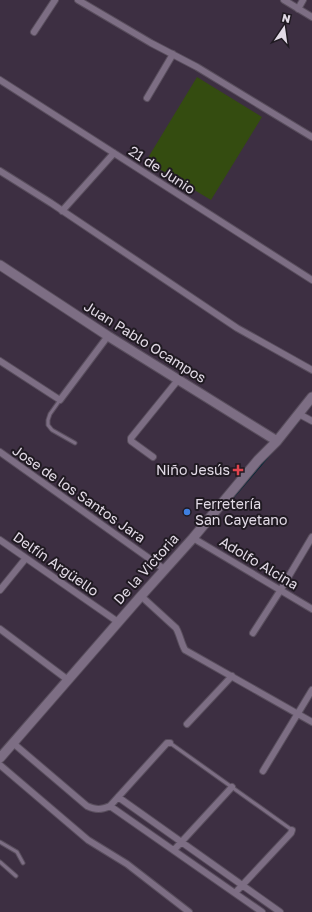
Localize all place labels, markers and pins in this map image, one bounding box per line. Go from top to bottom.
place label: Niño Jesús [156,461,230,478]
marker: Niño Jesús [233,465,243,475]
place label: Ferretería San Cayetano [195,495,287,528]
marker: Ferretería San Cayetano [182,507,192,517]

